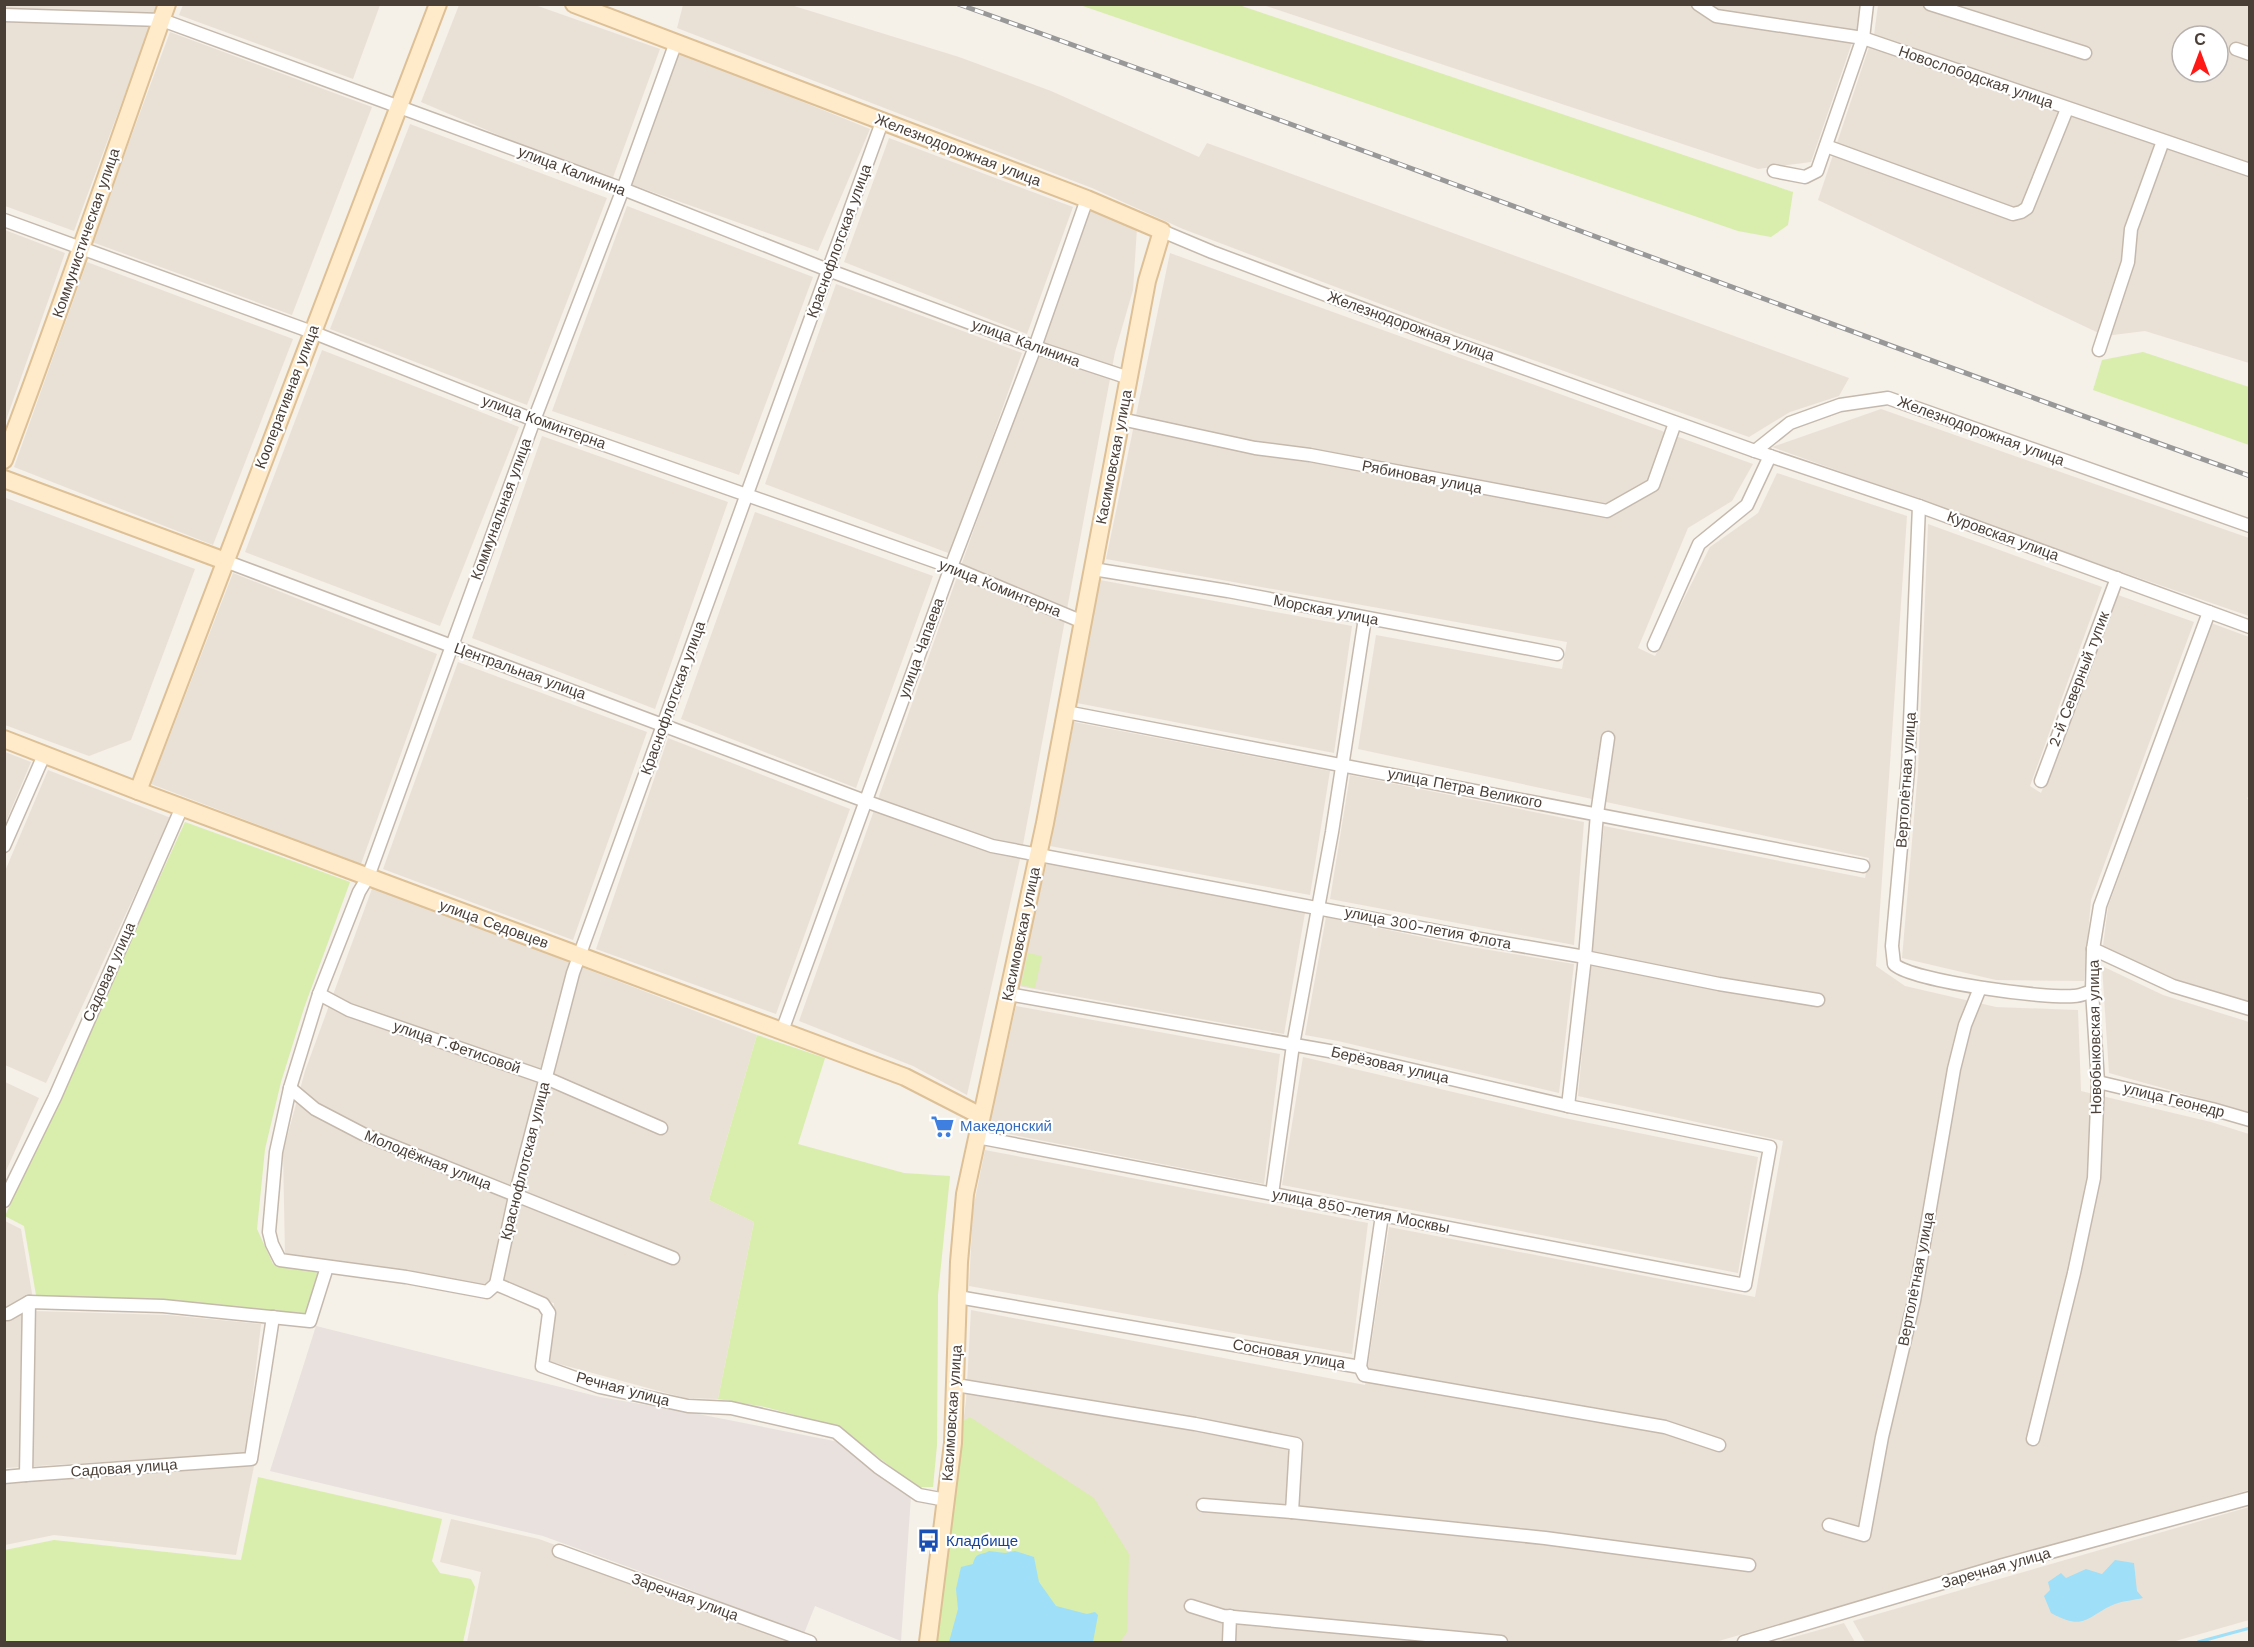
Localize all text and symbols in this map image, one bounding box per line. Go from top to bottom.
north arrow [2170,24,2230,84]
text: С [2194,30,2206,49]
street label: Новослободская улица [1896,42,2056,112]
street label: Железнодорожная улица [873,110,1044,190]
street label: улица Калинина [516,142,629,200]
street label: Коммунистическая улица [48,145,124,320]
street label: Краснофлотская улица [803,161,875,320]
street label: Железнодорожная улица [1325,287,1497,365]
street label: улица Калинина [969,315,1083,371]
street label: Кооперативная улица [251,322,323,471]
street label: Касимовская улица [1092,388,1136,526]
street label: улица Коминтерна [480,391,609,453]
street label: Железнодорожная улица [1895,392,2067,470]
street label: Коммунальная улица [467,435,535,582]
street label: Рябиновая улица [1360,457,1484,498]
street label: Куровская улица [1945,507,2062,565]
street label: улица Коминтерна [936,555,1064,621]
street label: Морская улица [1272,591,1381,629]
street label: улица Чапаева [894,595,948,701]
street label: 2-й Северный тупик [2045,608,2113,749]
street label: Краснофлотская улица [637,618,709,777]
street label: Центральная улица [452,639,589,703]
street label: Вертолётная улица [1892,711,1920,849]
street label: улица Петра Великого [1386,764,1544,812]
street label: Касимовская улица [998,865,1044,1003]
street label: улица Седовцев [437,896,551,952]
street label: улица 300-летия Флота [1343,903,1513,953]
street label: Садовая улица [79,919,139,1025]
street label: Новобыковская улица [2085,959,2105,1115]
street label: улица Г.Фетисовой [391,1017,523,1077]
street label: Берёзовая улица [1329,1043,1451,1087]
street label: Краснофлотская улица [497,1079,554,1242]
street label: улица Геонедр [2122,1079,2226,1121]
supermarket icon: Македонский [929,1113,955,1139]
place label: Македонский [960,1117,1052,1135]
street label: Молодёжная улица [362,1126,495,1194]
street label: улица 850-летия Москвы [1271,1185,1451,1237]
street label: Вертолётная улица [1894,1210,1938,1348]
street label: Сосновая улица [1231,1335,1347,1373]
street label: Касимовская улица [938,1344,966,1482]
street label: Речная улица [574,1368,672,1410]
street label: Садовая улица [70,1455,179,1481]
bus stop icon: Кладбище [915,1528,941,1554]
place label: Кладбище [946,1532,1018,1550]
street label: Заречная улица [1939,1544,2053,1592]
street label: Заречная улица [629,1569,742,1625]

